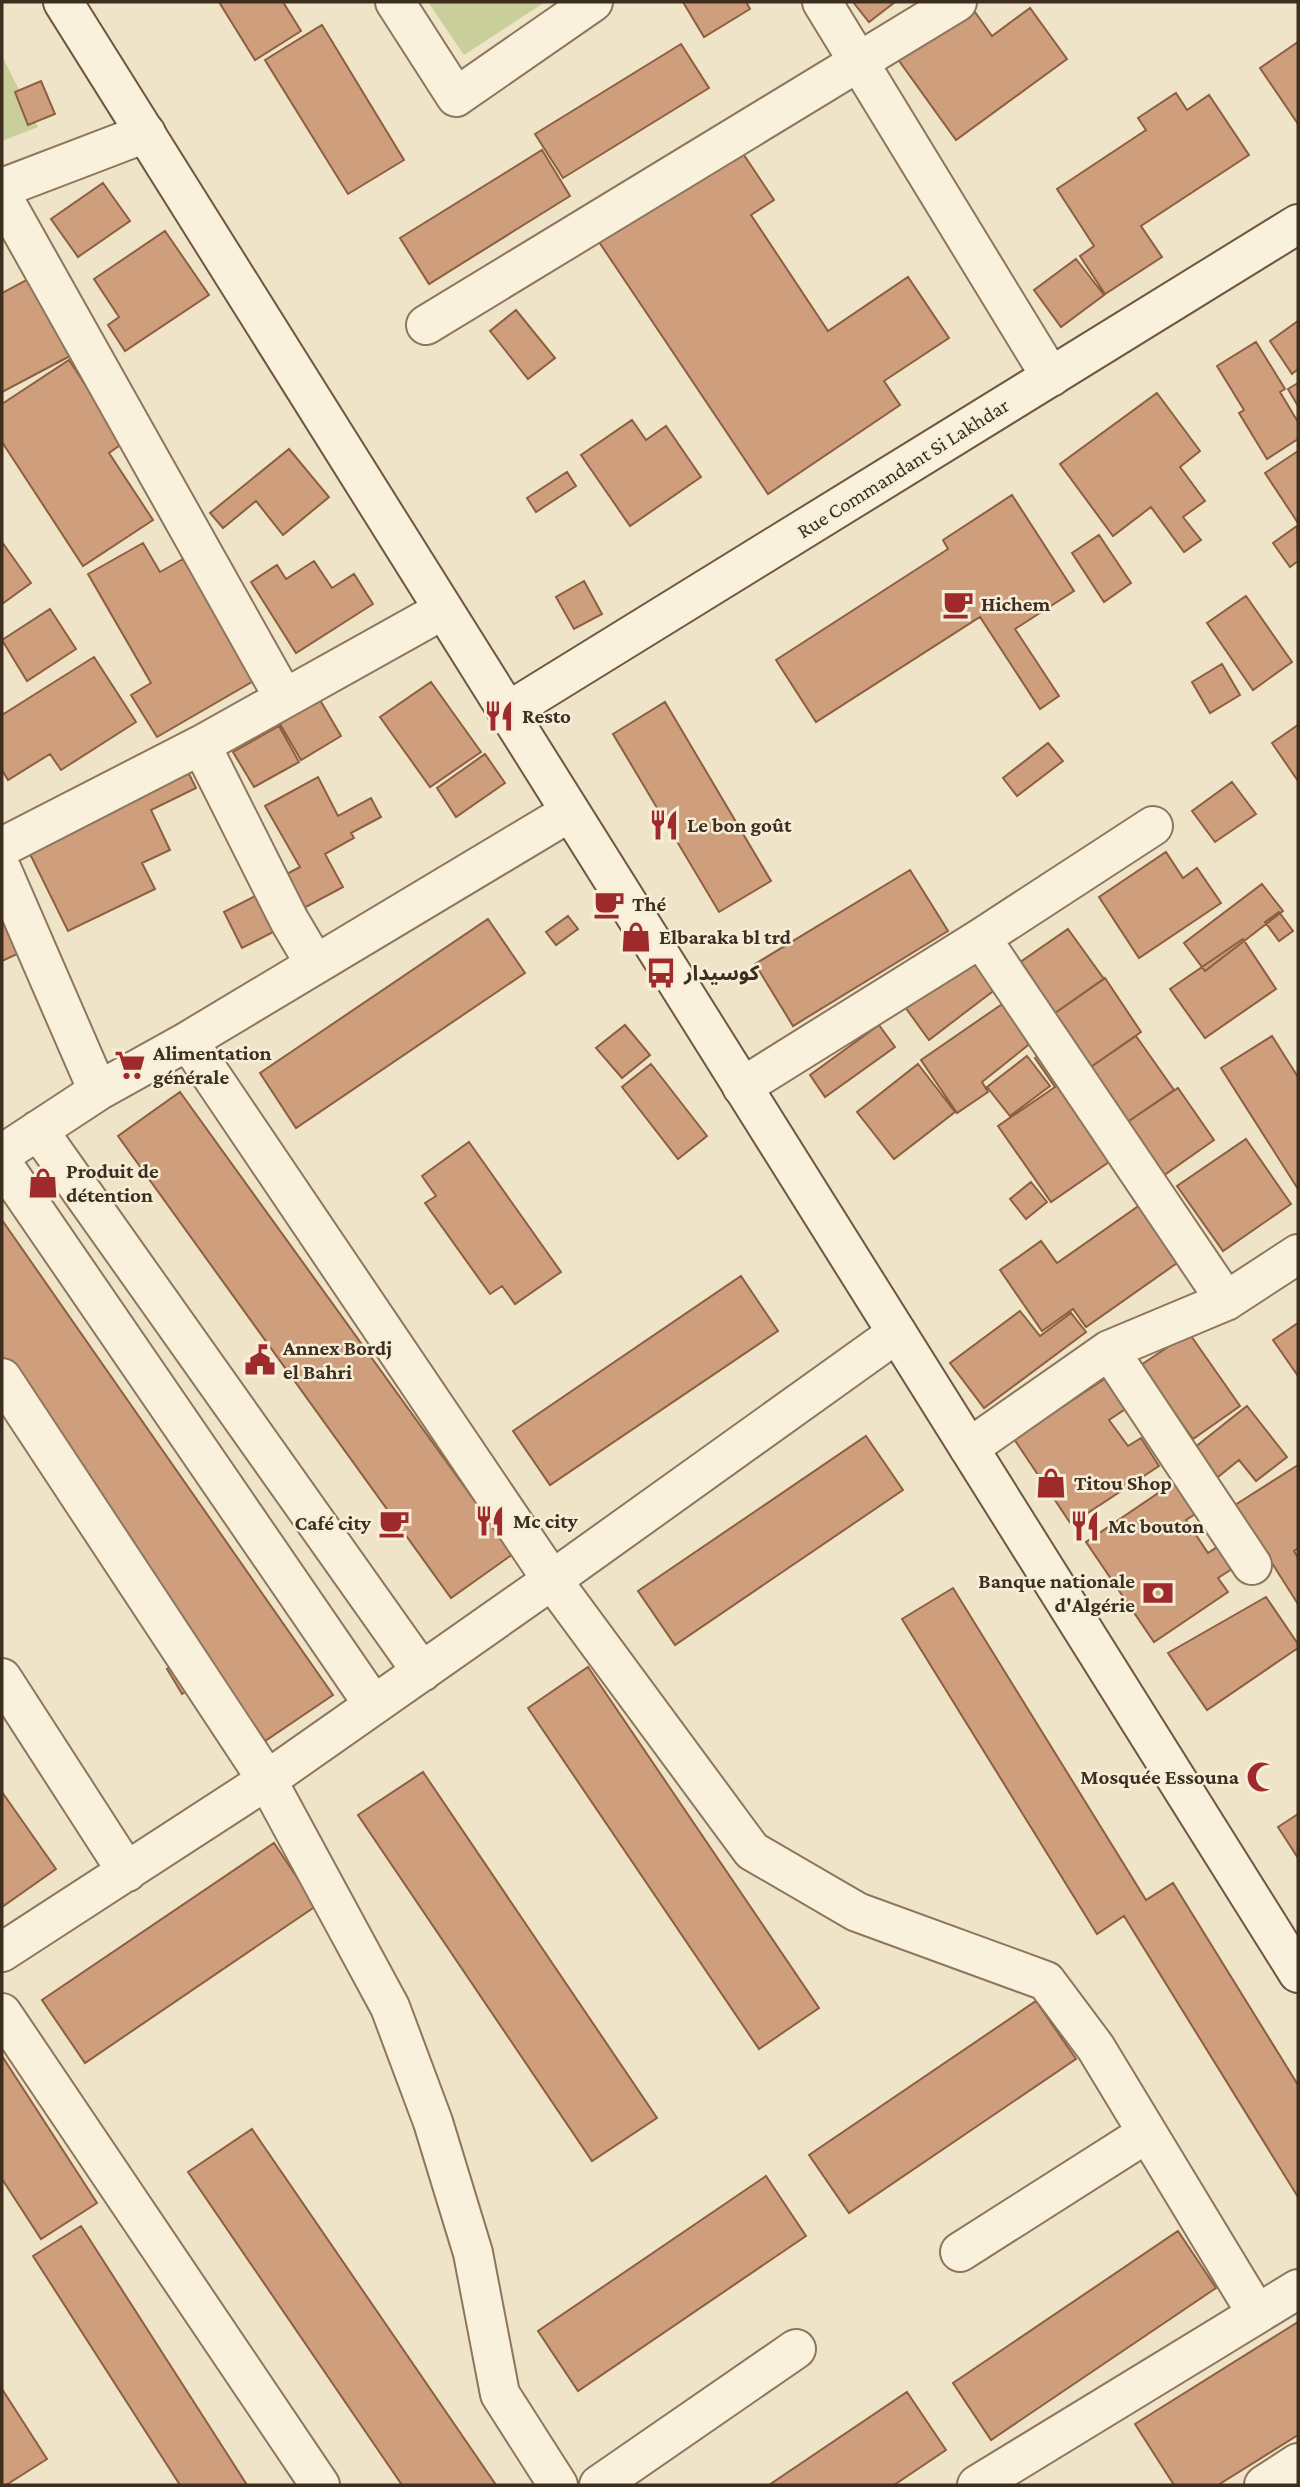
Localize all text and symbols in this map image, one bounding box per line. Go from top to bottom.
street label: Rue Commandant Si Lakhdar [793,393,1014,543]
cafe icon: Hichem [941,587,975,621]
place label: Hichem [981,592,1051,616]
restaurant icon: Resto [482,699,516,733]
place label: Resto [522,704,571,728]
restaurant icon: Le bon goût [647,808,681,842]
place label: Le bon goût [687,813,792,837]
cafe icon: Thé [592,887,626,921]
place label: Thé [632,892,667,916]
shop icon: Elbaraka bl trd [619,920,653,954]
place label: Elbaraka bl trd [659,925,792,949]
bus stop icon: كوسيدار [644,956,678,990]
place label: كوسيدار [683,961,760,985]
place label: Alimentation générale [152,1041,272,1089]
supermarket icon: Alimentation générale [113,1048,147,1082]
place label: Produit de détention [66,1159,159,1207]
shop icon: Produit de détention [26,1166,60,1200]
place label: Annex Bordj el Bahri [282,1336,392,1384]
public building icon: Annex Bordj el Bahri [243,1343,277,1377]
shop icon: Titou Shop [1034,1466,1068,1500]
place label: Titou Shop [1074,1471,1172,1495]
restaurant icon: Mc city [473,1504,507,1538]
cafe icon: Café city [377,1506,411,1540]
place label: Mc city [513,1509,579,1533]
restaurant icon: Mc bouton [1068,1509,1102,1543]
place label: Café city [295,1511,372,1535]
place label: Mc bouton [1108,1514,1204,1538]
place label: Banque nationale d'Algérie [978,1569,1135,1617]
bank icon: Banque nationale d'Algérie [1141,1576,1175,1610]
mosque icon: Mosquée Essouna [1245,1760,1279,1794]
place label: Mosquée Essouna [1080,1765,1240,1789]

